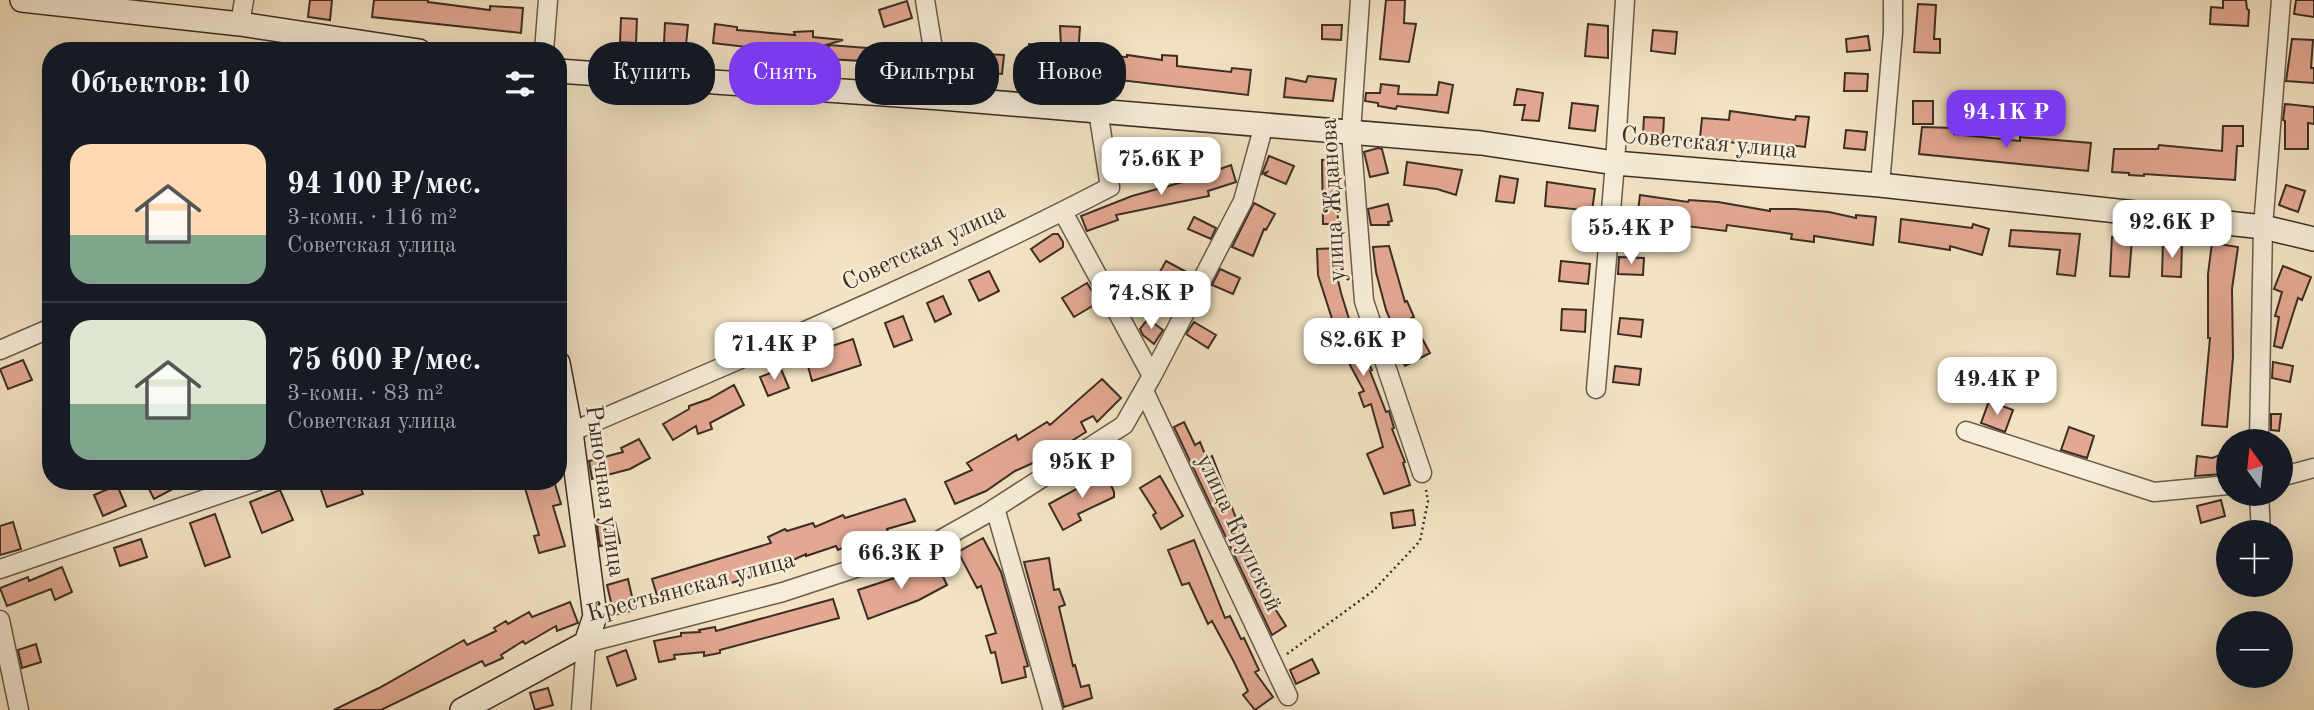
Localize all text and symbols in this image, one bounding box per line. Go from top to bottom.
chip: Купить [588,42,715,105]
chip: Снять [729,42,841,105]
chip: Фильтры [855,42,999,105]
chip: Новое [1013,42,1126,105]
icon: filters [501,65,539,103]
text: Объектов: 10 [70,69,250,99]
pin: 94.1K ₽ [1941,90,2071,150]
text: 94.1K ₽ [1963,101,2049,124]
street label: улица Жданова [1318,117,1350,283]
street label: Советская улица [1620,124,1798,164]
pin: 75.6K ₽ [1096,138,1226,197]
text: 75.6K ₽ [1118,148,1204,171]
text: 94 100 ₽/мес. [287,170,481,200]
icon: home [126,172,210,256]
street label: Советская улица [839,200,1009,296]
pin: 92.6K ₽ [2107,201,2237,260]
text: 3-комн. · 116 m² [287,206,457,229]
pin: 55.4K ₽ [1566,206,1696,266]
text: 92.6K ₽ [2129,211,2215,234]
text: 55.4K ₽ [1588,217,1674,240]
text: Советская улица [287,234,456,257]
pin: 74.8K ₽ [1086,272,1216,331]
text: 74.8K ₽ [1108,282,1194,305]
pin: 82.6K ₽ [1298,318,1428,378]
pin: 71.4K ₽ [709,322,839,382]
text: 82.6K ₽ [1320,329,1406,352]
text: 71.4K ₽ [731,333,817,356]
text: 75 600 ₽/мес. [287,346,481,376]
icon: home [126,348,210,432]
pin: 49.4K ₽ [1932,358,2062,417]
text: 49.4K ₽ [1954,368,2040,391]
text: 3-комн. · 83 m² [287,382,444,405]
street label: Рыночная улица [580,403,628,579]
text: Советская улица [287,410,456,433]
north arrow [2216,429,2292,506]
map controls [2216,429,2293,688]
pin: 95K ₽ [1033,440,1131,500]
text: 95K ₽ [1049,451,1115,474]
street label: улица Крупской [1191,451,1285,615]
button: + [2216,520,2293,597]
pin: 66.3K ₽ [836,532,966,591]
text: 66.3K ₽ [858,542,944,565]
street label: Крестьянская улица [584,549,798,627]
button: − [2216,611,2293,688]

